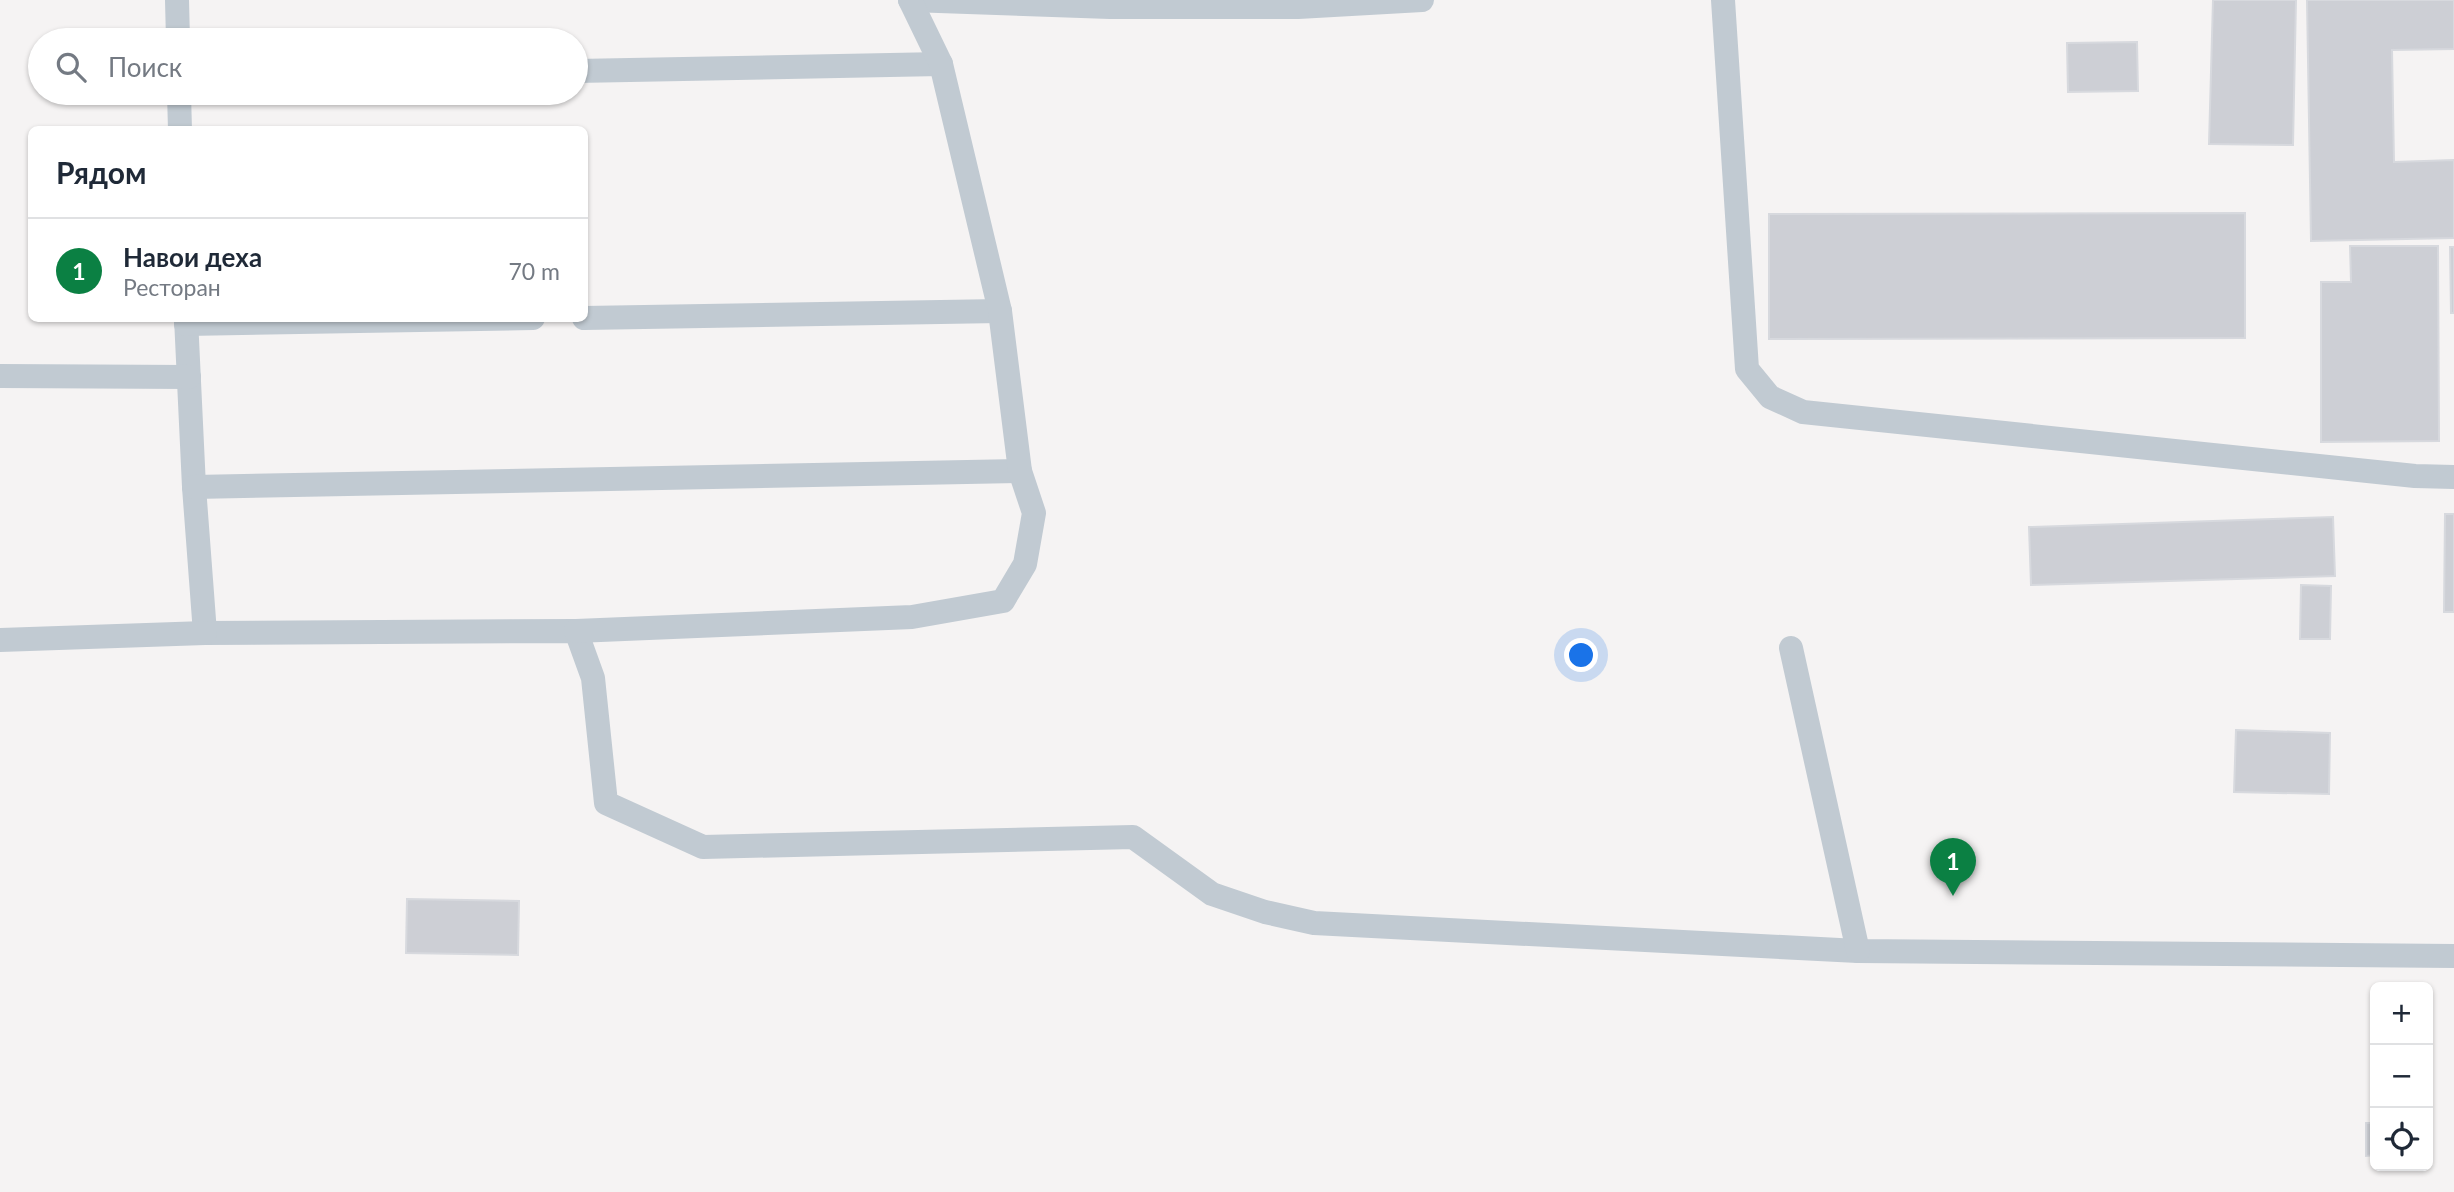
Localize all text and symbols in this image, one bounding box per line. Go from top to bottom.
search box [28,28,588,105]
icon: search [52,48,90,86]
text: Поиск [108,51,182,83]
text: Рядом [56,154,146,190]
text: Навои деха [123,241,262,273]
text: 1 [72,257,86,285]
text: 70 m [509,257,560,285]
text: Ресторан [123,273,221,301]
your location [1564,638,1598,672]
pin: 1 [1930,838,1976,896]
map controls [2370,982,2433,1171]
button: + [2370,982,2433,1045]
button: − [2370,1045,2433,1108]
button: locate [2370,1108,2433,1171]

